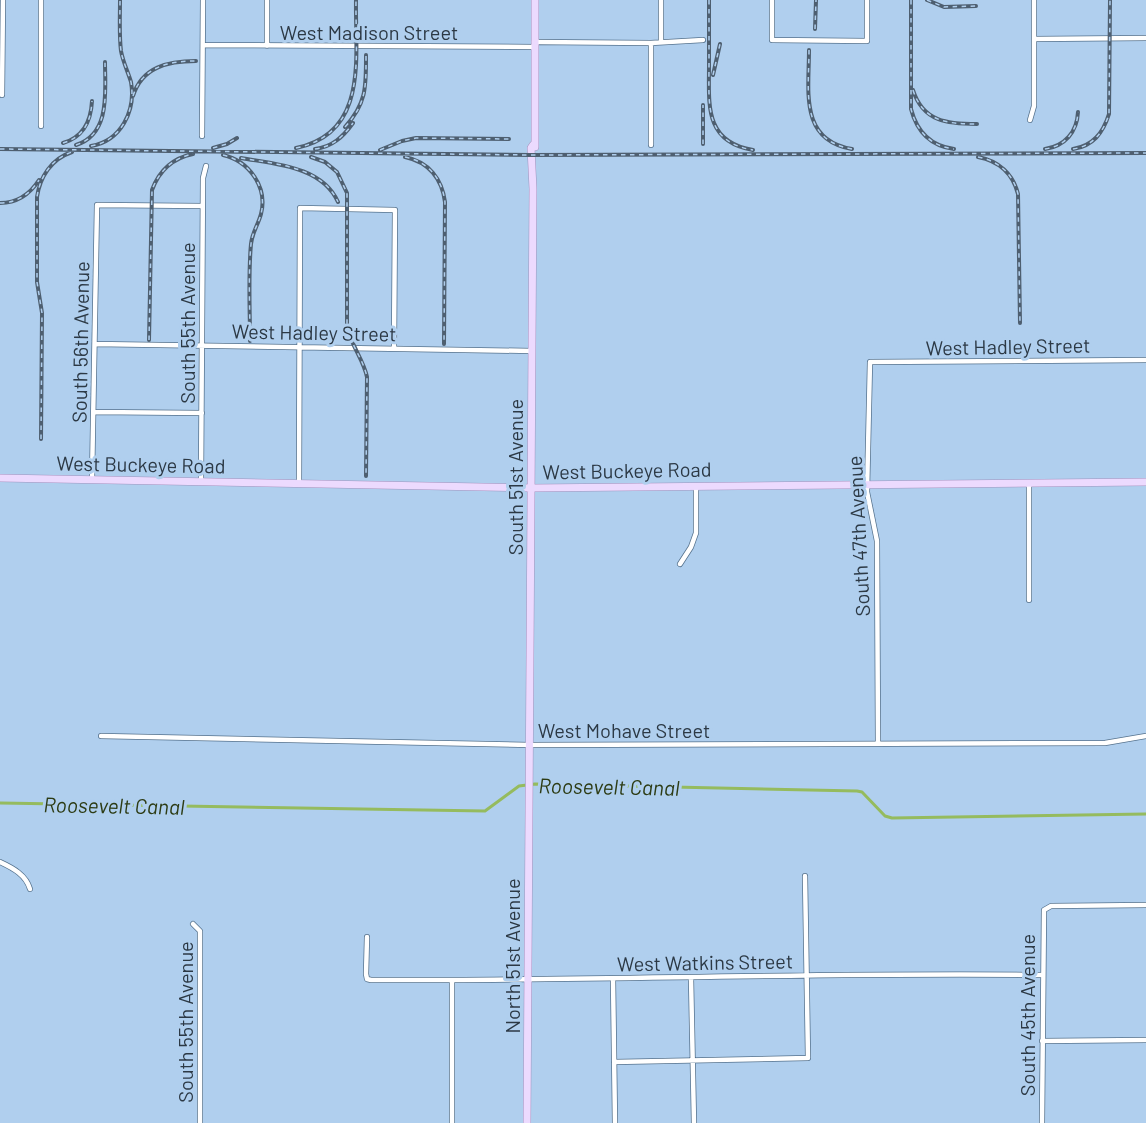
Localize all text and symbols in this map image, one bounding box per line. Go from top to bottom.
street label: West Madison Street [280,20,458,44]
street label: South 55th Avenue [175,242,199,404]
street label: South 56th Avenue [67,261,93,423]
street label: West Hadley Street [231,319,397,345]
street label: West Hadley Street [925,333,1091,359]
street label: South 51st Avenue [503,399,527,555]
street label: West Buckeye Road [56,451,226,477]
street label: South 47th Avenue [842,455,874,617]
street label: West Buckeye Road [542,457,712,483]
street label: West Mohave Street [538,718,710,742]
water label: Roosevelt Canal [538,772,680,800]
water label: Roosevelt Canal [43,791,185,819]
street label: North 51st Avenue [500,878,524,1034]
street label: South 45th Avenue [1015,934,1039,1096]
street label: South 55th Avenue [173,941,197,1103]
street label: West Watkins Street [617,948,793,976]

